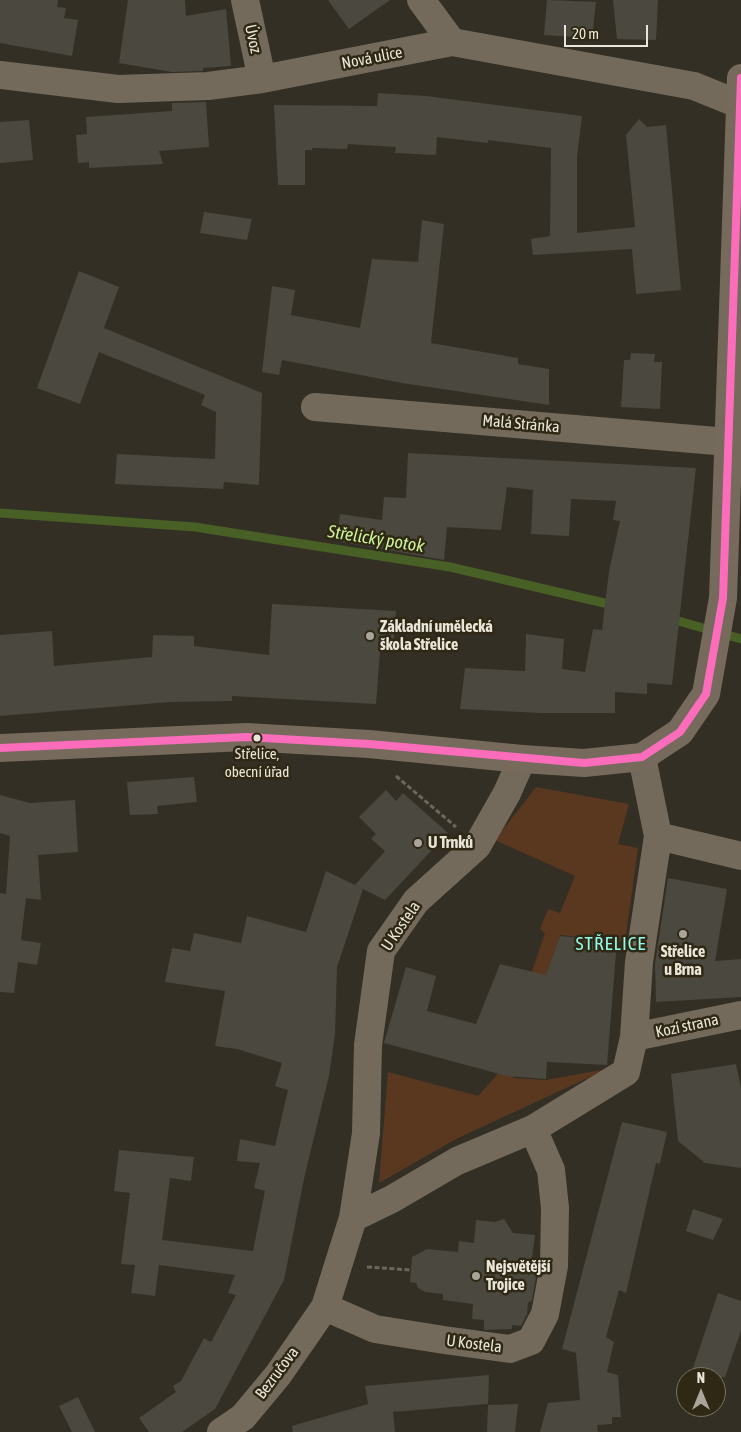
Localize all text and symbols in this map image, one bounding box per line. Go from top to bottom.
scale bar [566,15,650,47]
street label: Úvoz [241,23,265,55]
text: 20 m [572,25,599,42]
street label: Nová ulice [340,43,404,73]
street label: Malá Stránka [482,411,560,437]
water label: Střelický potok [326,521,426,557]
place label: Základní umělecká škola Střelice [380,617,493,655]
marker: Základní umělecká škola Střelice [364,630,376,642]
marker: Střelice, obecní úřad [252,733,262,743]
place label: Střelice, obecní úřad [225,745,289,780]
place label: U Trnků [428,833,473,853]
marker: U Trnků [412,837,424,849]
street label: U Kostela [377,898,425,954]
marker: Střelice u Brna [677,928,689,940]
district label: STŘELICE [575,933,647,955]
place label: Střelice u Brna [661,942,705,980]
street label: Kozí strana [654,1010,720,1042]
place label: Nejsvětější Trojice [486,1257,550,1295]
marker: Nejsvětější Trojice [470,1270,482,1282]
street label: U Kostela [445,1331,503,1357]
street label: Bezručova [251,1343,303,1403]
north arrow [676,1367,726,1417]
text: N [697,1370,705,1386]

